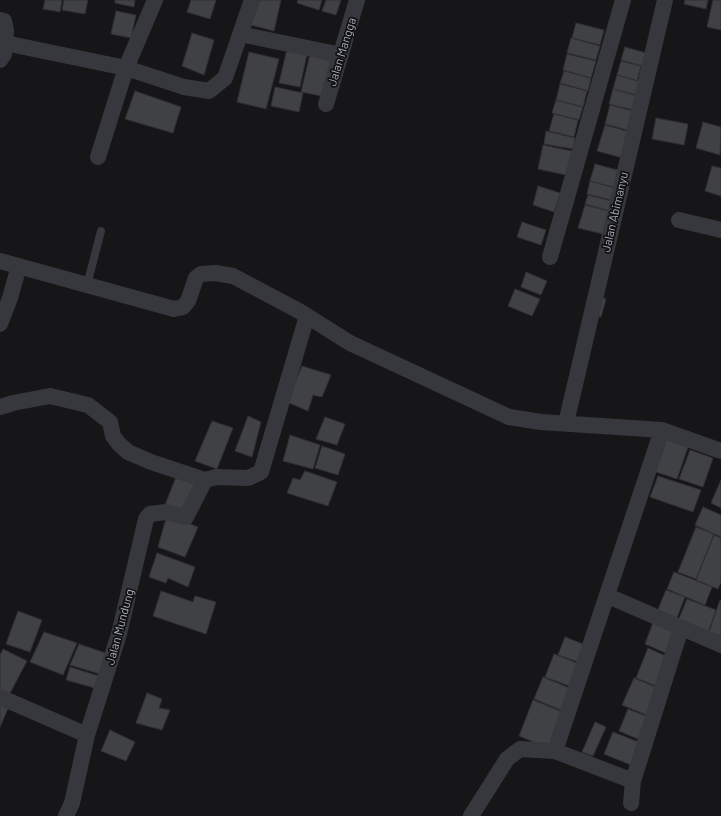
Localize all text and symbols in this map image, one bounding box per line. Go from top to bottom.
street label: Jalan Mangga [325,16,359,88]
street label: Jalan Abimanyu [599,170,631,254]
street label: Jalan Mundung [103,587,137,667]

